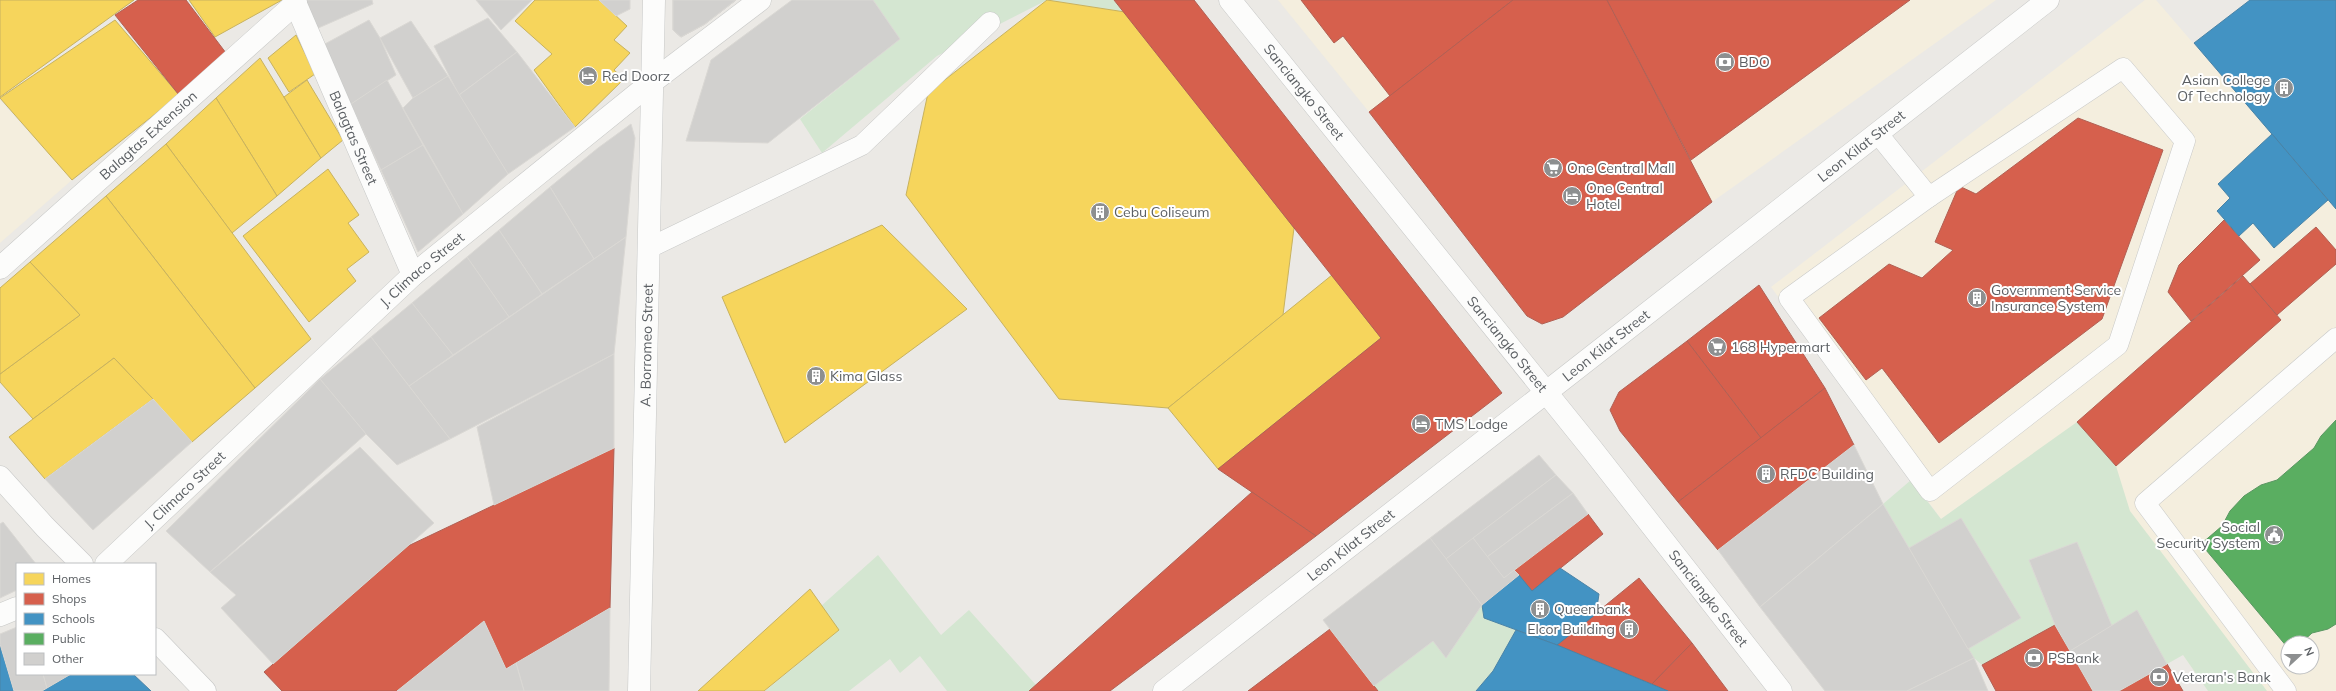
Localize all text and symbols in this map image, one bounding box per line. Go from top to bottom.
street label: Sanciangko Street [1260,40,1348,144]
bank icon: BDO [1714,51,1736,73]
place label: BDO [1739,53,1770,71]
hotel icon: Red Doorz [577,65,599,87]
place label: Red Doorz [602,67,670,85]
place label: Asian College Of Technology [2177,71,2271,105]
building icon: Asian College Of Technology [2273,77,2295,99]
street label: Balagtas Extension [96,87,201,184]
street label: Balagtas Street [325,88,382,188]
street label: Leon Kilat Street [1814,106,1909,186]
supermarket icon: One Central Mall [1542,157,1564,179]
place label: One Central Mall [1567,159,1675,177]
place label: One Central Hotel [1586,179,1663,213]
hotel icon: One Central Hotel [1561,185,1583,207]
building icon: Cebu Coliseum [1089,201,1111,223]
place label: Cebu Coliseum [1114,203,1210,221]
street label: J. Climaco Street [376,228,468,311]
place label: Government Service Insurance System [1991,281,2121,315]
street label: A. Borromeo Street [636,283,657,407]
building icon: Government Service Insurance System [1966,287,1988,309]
street label: Sanciangko Street [1463,293,1551,396]
street label: Leon Kilat Street [1559,306,1654,385]
supermarket icon: 168 Hypermart [1706,336,1728,358]
place label: 168 Hypermart [1731,338,1830,356]
building icon: Kima Glass [805,365,827,387]
place label: Kima Glass [830,367,902,385]
hotel icon: TMS Lodge [1410,413,1432,435]
place label: TMS Lodge [1435,415,1508,433]
street label: J. Climaco Street [140,447,229,533]
building icon: RFDC Building [1755,463,1777,485]
place label: RFDC Building [1780,465,1874,483]
street label: Leon Kilat Street [1303,505,1398,585]
place label: Social Security System [2157,518,2260,552]
public building icon: Social Security System [2263,524,2285,546]
street label: Sanciangko Street [1665,546,1752,650]
legend [16,563,156,675]
text: Homes [52,571,91,586]
text: Shops [52,591,87,606]
building icon: Queenbank [1529,598,1551,620]
place label: Queenbank [1554,600,1629,618]
text: Schools [52,611,95,626]
building icon: Elcor Building [1618,618,1640,640]
place label: Elcor Building [1527,620,1615,638]
text: Public [52,631,86,646]
north arrow [2280,635,2320,675]
text: N [2301,645,2317,658]
bank icon: PSBank [2023,647,2045,669]
place label: PSBank [2048,649,2100,667]
text: Other [52,651,84,666]
bank icon: Veteran's Bank [2148,666,2170,688]
place label: Veteran's Bank [2173,668,2271,686]

